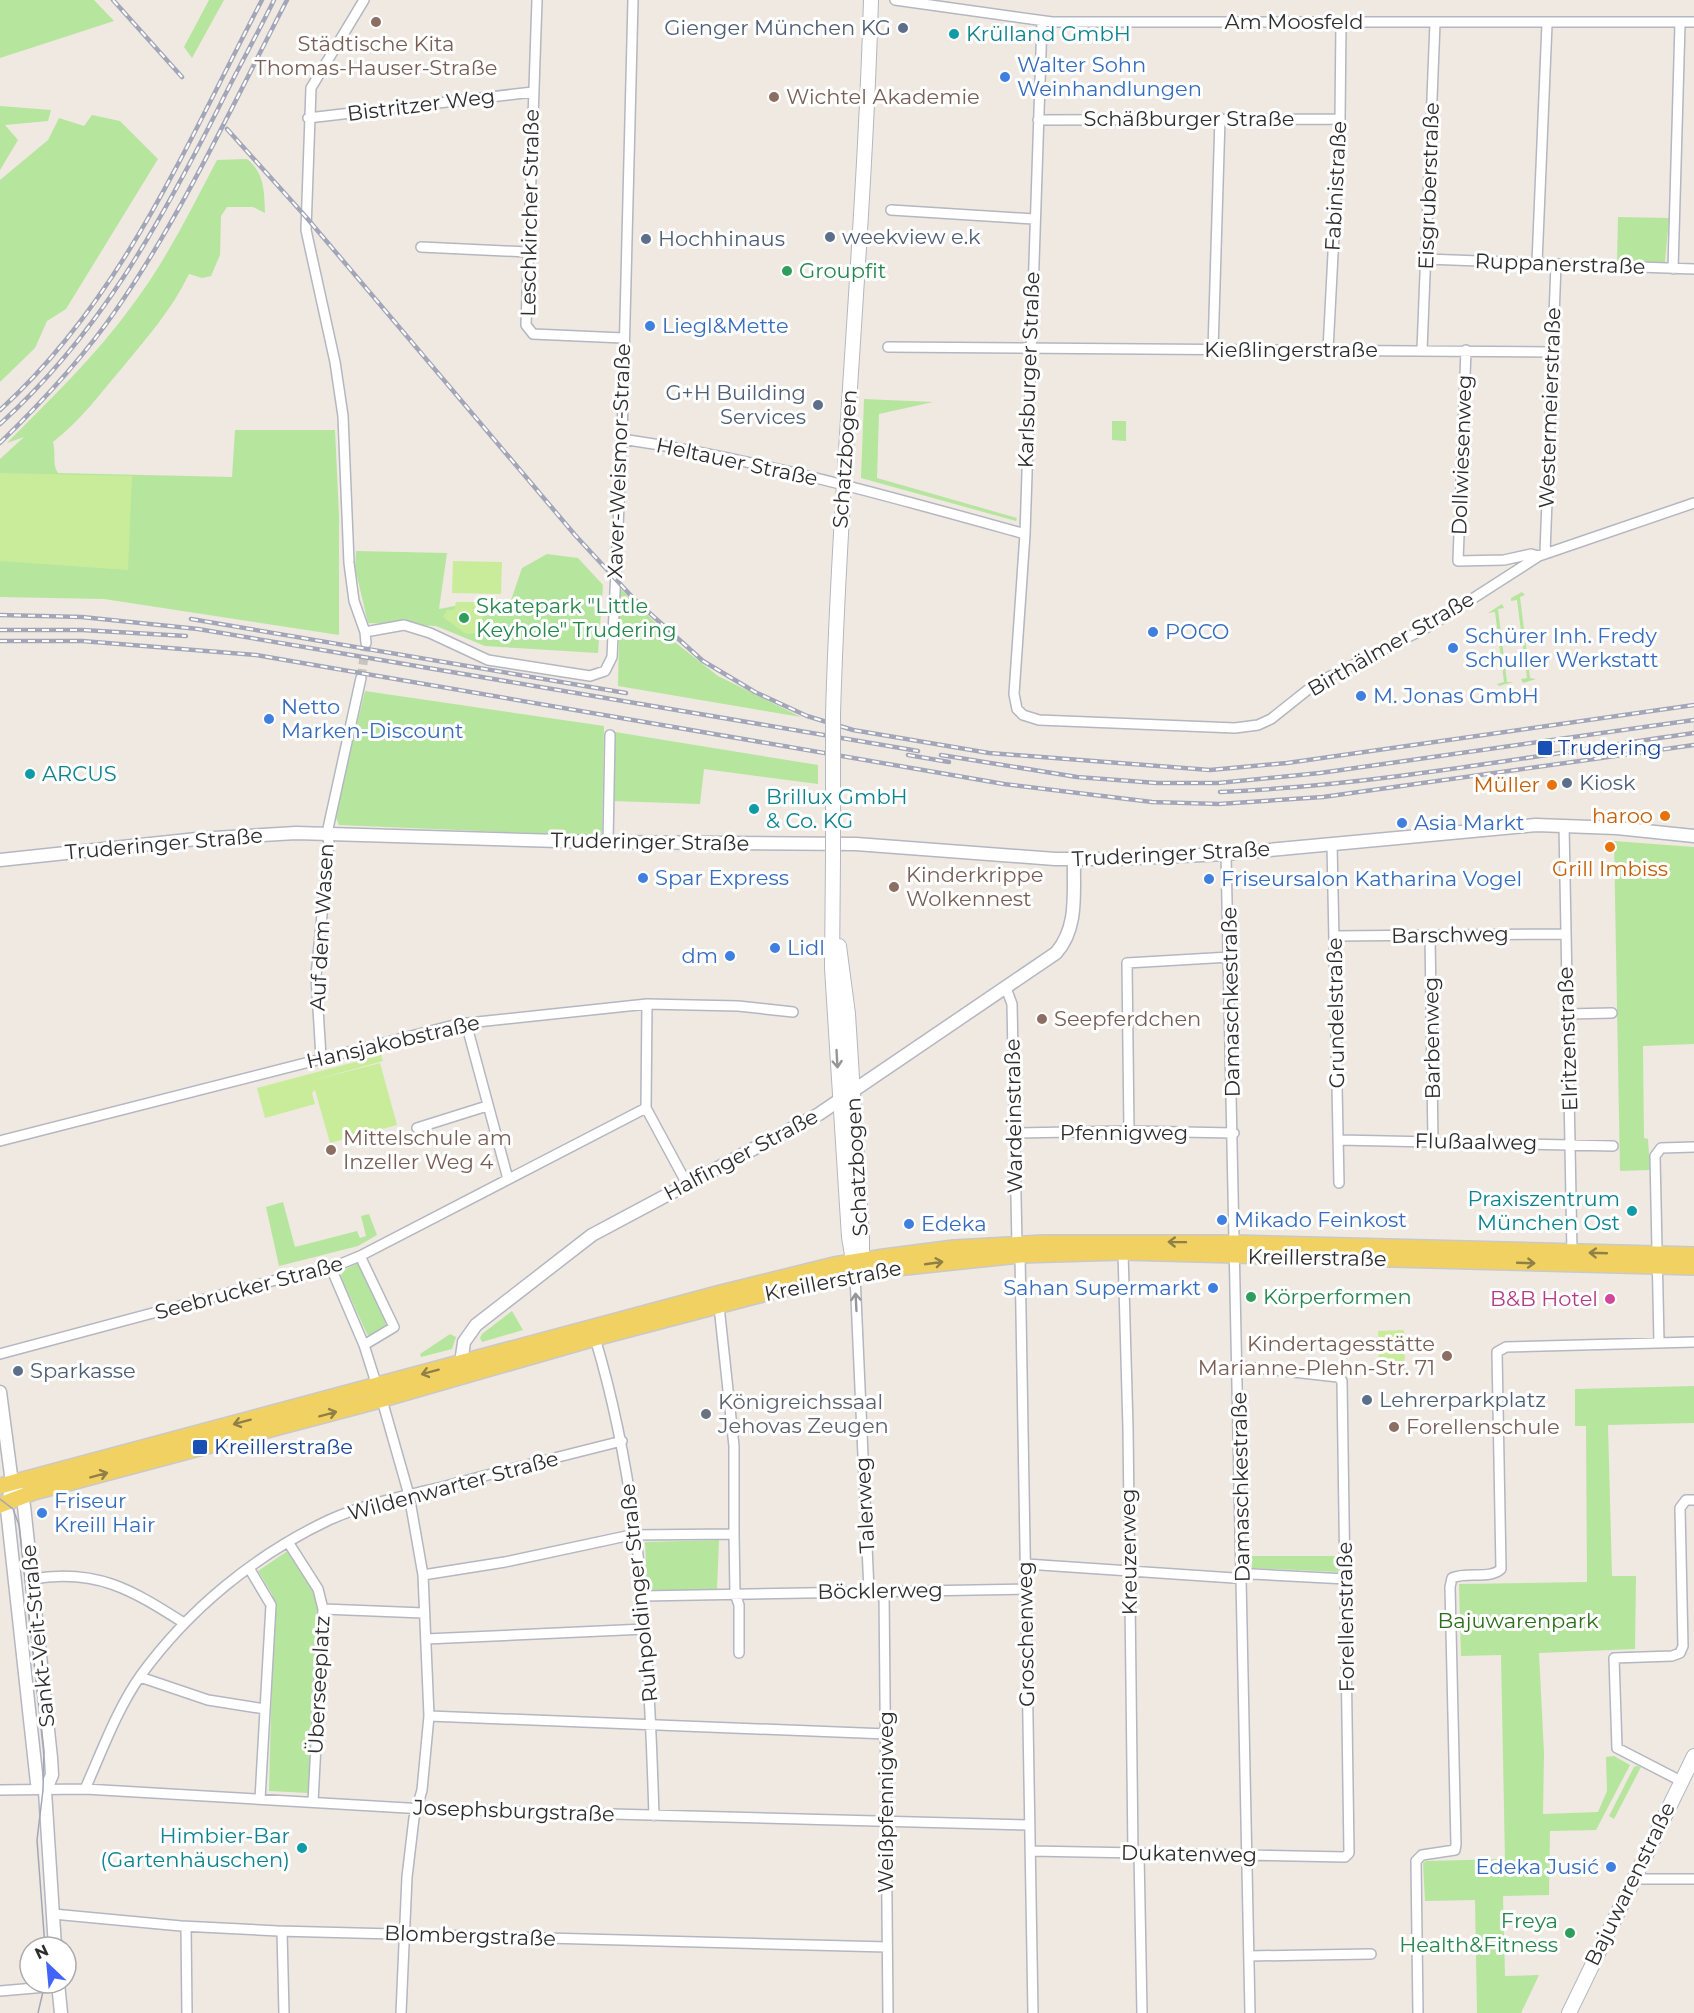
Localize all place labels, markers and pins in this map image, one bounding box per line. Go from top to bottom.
marker: Städtische Kita Thomas-Hauser-Straße [369,15,383,29]
place label: Gienger München KG [664,15,891,40]
marker: Gienger München KG [896,21,910,35]
place label: Krülland GmbH [966,21,1131,46]
marker: Krülland GmbH [947,27,961,41]
place label: Städtische Kita Thomas-Hauser-Straße [255,31,497,80]
place label: Walter Sohn Weinhandlungen [1017,52,1202,101]
marker: Walter Sohn Weinhandlungen [998,70,1012,84]
place label: Wichtel Akademie [786,84,980,109]
marker: Wichtel Akademie [767,90,781,104]
place label: weekview e.k [842,224,981,249]
place label: Hochhinaus [658,226,785,251]
marker: weekview e.k [823,230,837,244]
marker: Hochhinaus [639,232,653,246]
place label: Groupfit [799,258,886,283]
marker: Groupfit [780,264,794,278]
place label: Liegl&Mette [662,313,789,338]
marker: Liegl&Mette [643,319,657,333]
place label: G+H Building Services [665,380,806,429]
marker: G+H Building Services [811,398,825,412]
place label: Skatepark "Little Keyhole" Trudering [476,593,677,642]
marker: Skatepark "Little Keyhole" Trudering [457,611,471,625]
place label: POCO [1165,619,1229,644]
place label: Schürer Inh. Fredy Schuller Werkstatt [1465,623,1659,672]
marker: POCO [1146,625,1160,639]
marker: Schürer Inh. Fredy Schuller Werkstatt [1446,641,1460,655]
place label: M. Jonas GmbH [1373,683,1539,708]
marker: M. Jonas GmbH [1354,689,1368,703]
place label: Netto Marken-Discount [281,694,464,743]
marker: Netto Marken-Discount [262,712,276,726]
place label: Trudering [1558,735,1662,760]
marker: Trudering [1536,739,1554,757]
place label: ARCUS [42,761,117,786]
marker: ARCUS [23,767,37,781]
place label: Kiosk [1579,770,1636,795]
place label: Müller [1473,772,1540,797]
marker: Kiosk [1560,776,1574,790]
marker: Müller [1545,778,1559,792]
place label: Brillux GmbH & Co. KG [766,784,908,833]
marker: Brillux GmbH & Co. KG [747,802,761,816]
place label: haroo [1592,803,1653,828]
marker: haroo [1658,809,1672,823]
place label: Asia Markt [1414,810,1525,835]
marker: Asia Markt [1395,816,1409,830]
marker: Grill Imbiss [1603,840,1617,854]
place label: Grill Imbiss [1552,856,1668,881]
place label: Kinderkrippe Wolkennest [906,862,1043,911]
place label: Spar Express [655,865,789,890]
place label: Friseursalon Katharina Vogel [1221,866,1522,891]
marker: Spar Express [636,871,650,885]
marker: Friseursalon Katharina Vogel [1202,872,1216,886]
marker: Kinderkrippe Wolkennest [887,880,901,894]
place label: Lidl [787,935,825,960]
marker: Lidl [768,941,782,955]
place label: dm [681,943,718,968]
marker: dm [723,949,737,963]
place label: Seepferdchen [1054,1006,1201,1031]
marker: Seepferdchen [1035,1012,1049,1026]
place label: Mittelschule am Inzeller Weg 4 [343,1125,512,1174]
marker: Mittelschule am Inzeller Weg 4 [324,1143,338,1157]
place label: Praxiszentrum München Ost [1468,1186,1620,1235]
marker: Praxiszentrum München Ost [1625,1204,1639,1218]
place label: Mikado Feinkost [1234,1207,1407,1232]
place label: Edeka [921,1211,987,1236]
marker: Mikado Feinkost [1215,1213,1229,1227]
marker: Edeka [902,1217,916,1231]
place label: Sahan Supermarkt [1003,1275,1201,1300]
marker: Sahan Supermarkt [1206,1281,1220,1295]
place label: Körperformen [1263,1284,1412,1309]
place label: B&B Hotel [1490,1286,1598,1311]
marker: Körperformen [1244,1290,1258,1304]
marker: B&B Hotel [1603,1292,1617,1306]
place label: Kindertagesstätte Marianne-Plehn-Str. 71 [1198,1331,1435,1380]
marker: Kindertagesstätte Marianne-Plehn-Str. 71 [1440,1349,1454,1363]
place label: Sparkasse [30,1358,136,1383]
marker: Sparkasse [11,1364,25,1378]
place label: Lehrerparkplatz [1379,1387,1546,1412]
place label: Königreichssaal Jehovas Zeugen [717,1389,889,1438]
marker: Lehrerparkplatz [1360,1393,1374,1407]
marker: Königreichssaal Jehovas Zeugen [699,1407,713,1421]
place label: Forellenschule [1406,1414,1560,1439]
marker: Forellenschule [1387,1420,1401,1434]
place label: Kreillerstraße [214,1434,353,1459]
marker: Kreillerstraße [191,1438,209,1456]
place label: Friseur Kreill Hair [54,1488,156,1537]
marker: Friseur Kreill Hair [35,1506,49,1520]
place label: Himbier-Bar (Gartenhäuschen) [100,1823,290,1872]
marker: Himbier-Bar (Gartenhäuschen) [295,1841,309,1855]
place label: Edeka Jusić [1476,1854,1599,1879]
marker: Edeka Jusić [1604,1860,1618,1874]
place label: Freya Health&Fitness [1399,1908,1558,1957]
marker: Freya Health&Fitness [1563,1926,1577,1940]

